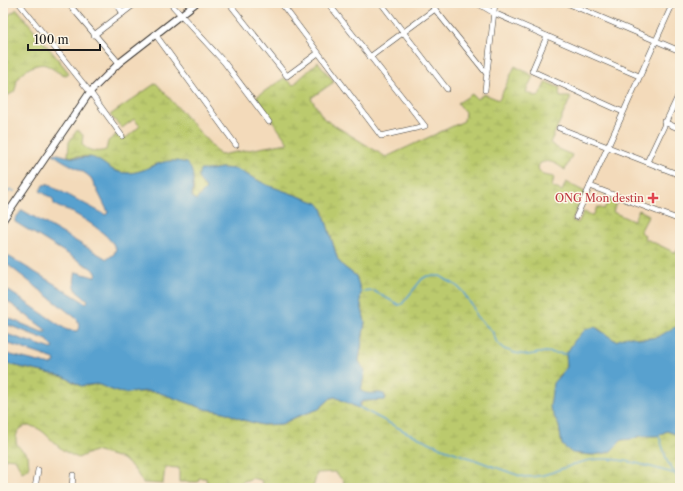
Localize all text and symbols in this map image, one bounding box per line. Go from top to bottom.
scale bar [28,26,100,52]
text: 100 m [34,32,69,47]
place label: ONG Mon destin [555,191,644,205]
marker: ONG Mon destin [647,192,659,204]

